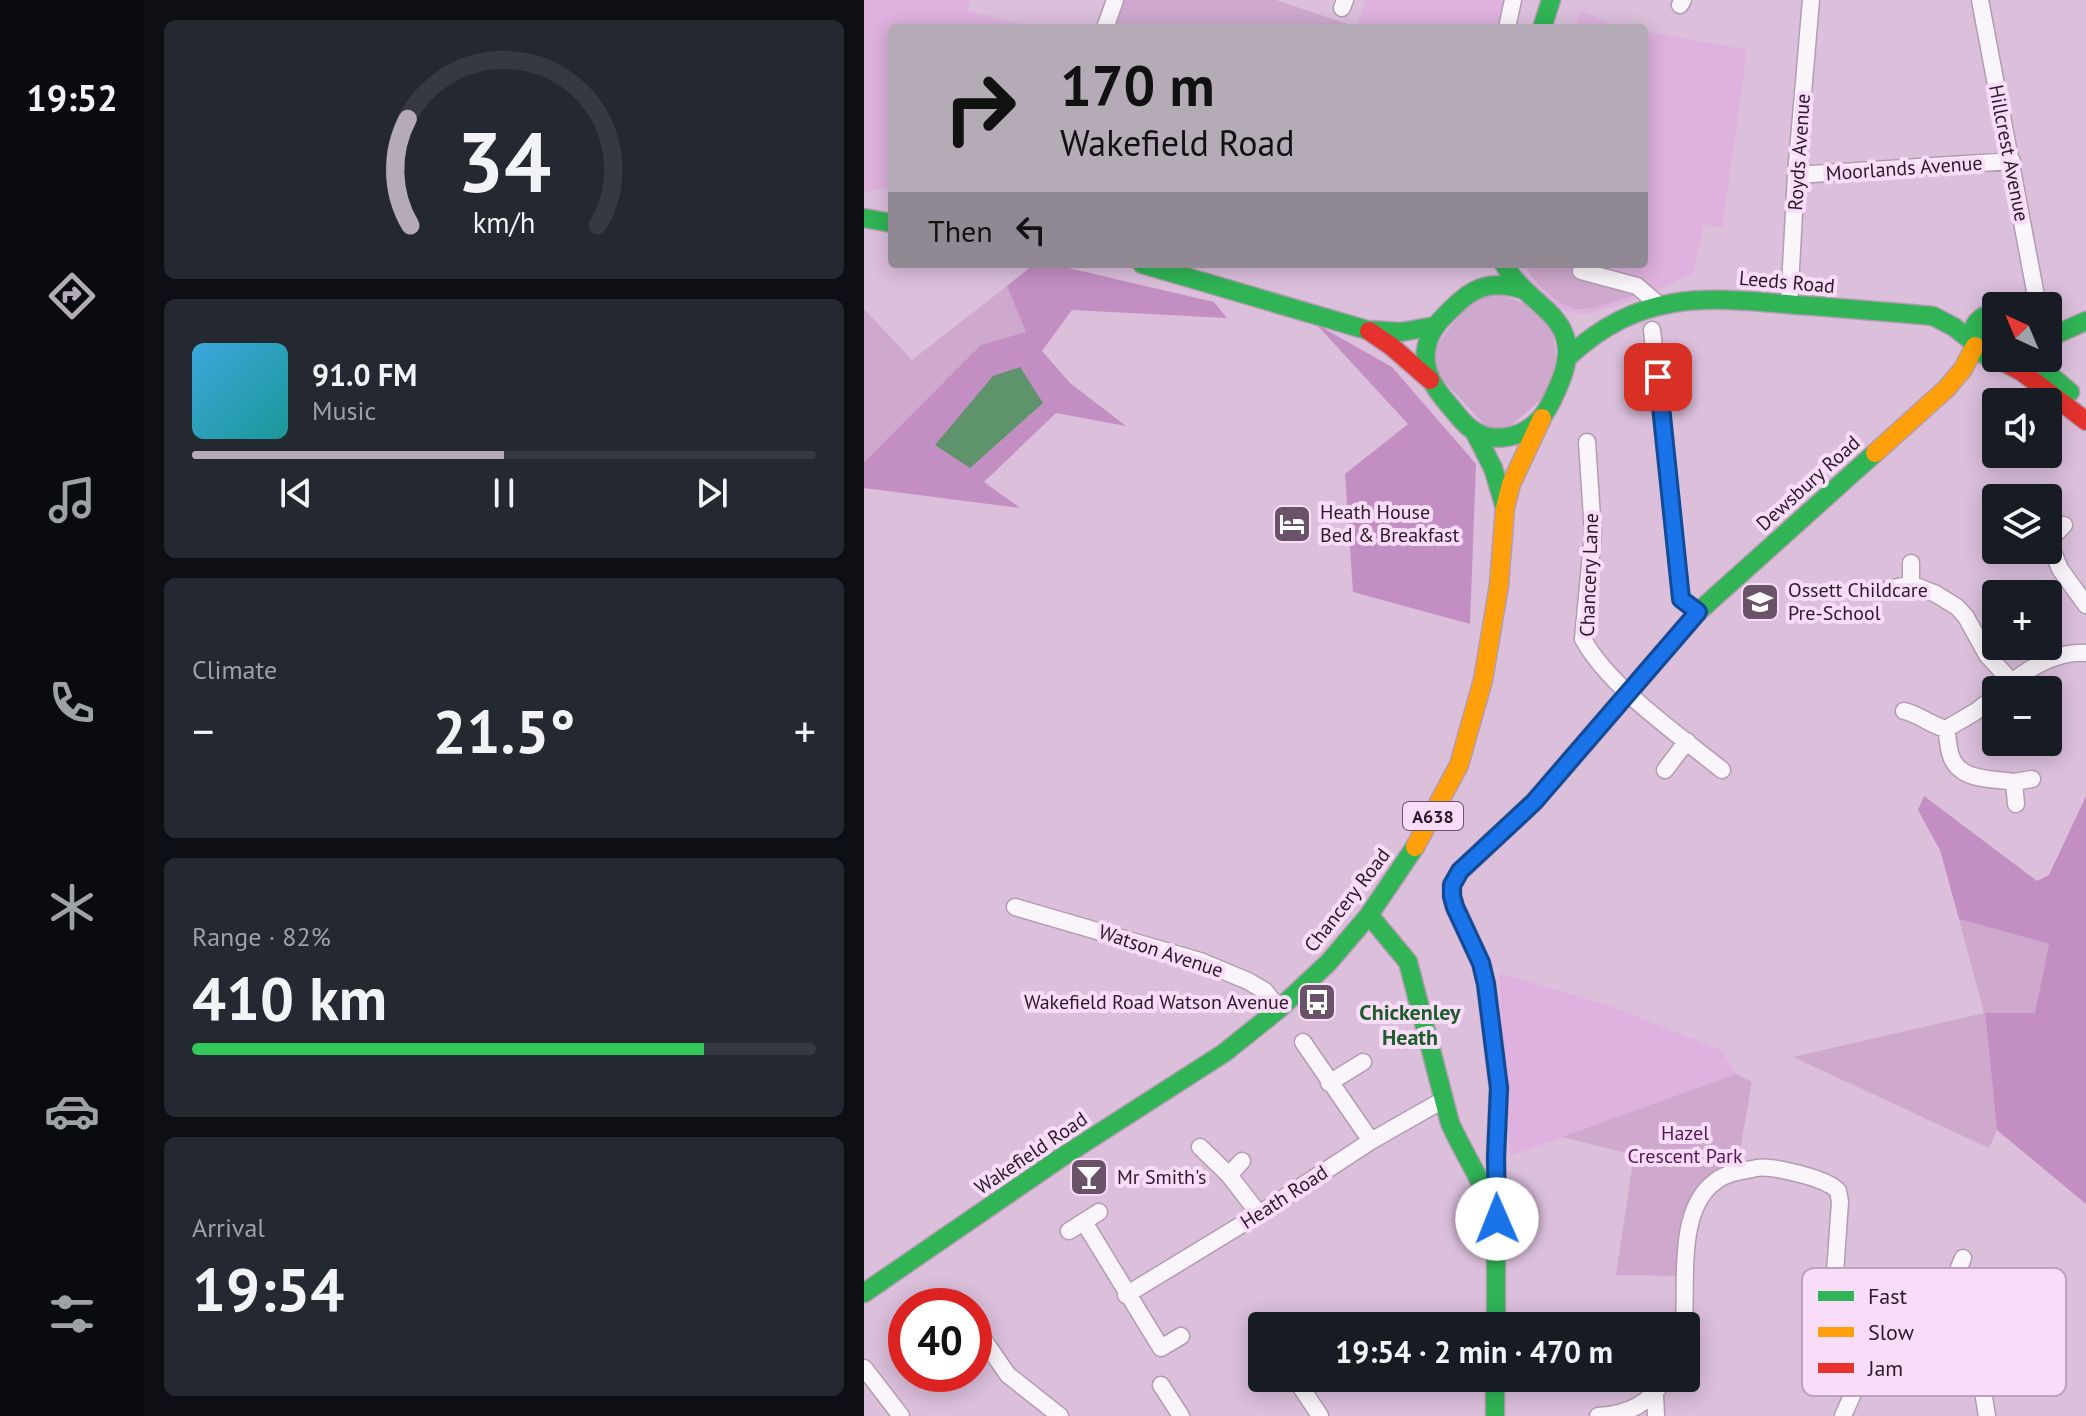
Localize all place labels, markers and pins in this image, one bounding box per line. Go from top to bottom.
pin [1624,343,1692,411]
place label: Heath House Bed & Breakfast [1320,499,1459,548]
hotel icon: Heath House Bed & Breakfast [1271,503,1313,545]
place label: Ossett Childcare Pre-School [1788,577,1928,626]
school or university icon: Ossett Childcare Pre-School [1739,581,1781,623]
bus stop icon: Wakefield Road Watson Avenue [1296,981,1338,1023]
place label: Wakefield Road Watson Avenue [1024,989,1289,1015]
bar icon: Mr Smith's [1068,1156,1110,1198]
place label: Mr Smith's [1117,1164,1206,1190]

